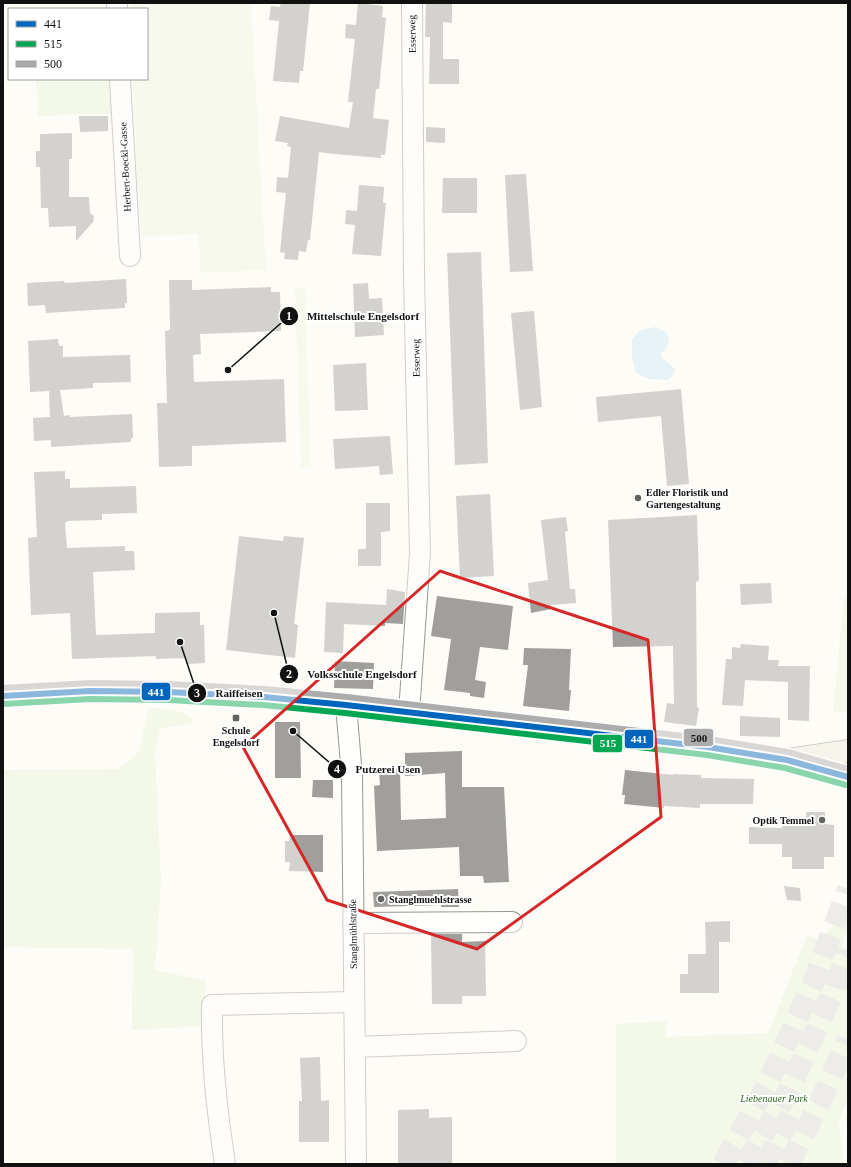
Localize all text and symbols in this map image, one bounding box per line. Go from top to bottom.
legend [8,8,148,80]
street label: Esserweg [406,15,418,53]
text: 441 [44,17,62,31]
text: 515 [44,37,62,51]
text: 500 [44,57,62,71]
street label: Herbert-Boeckl-Gasse [117,122,133,212]
callout: Mittelschule Engelsdorf [279,304,427,327]
text: 1 [286,309,292,323]
text: Mittelschule Engelsdorf [307,310,419,322]
street label: Esserweg [410,339,422,377]
place label: Edler Floristik und Gartengestaltung [646,487,728,510]
marker: Edler Floristik und Gartengestaltung [633,493,643,503]
callout: Volksschule Engelsdorf [279,663,424,686]
text: 2 [286,667,292,681]
text: Volksschule Engelsdorf [307,668,417,680]
callout: Raiffeisen [187,681,270,704]
line badge: 441 [141,682,171,701]
text: 441 [148,686,164,698]
text: 3 [194,686,200,700]
text: Raiffeisen [215,687,263,699]
marker: Schule Engelsdorf [231,713,241,723]
place label: Schule Engelsdorf [213,725,260,748]
line badge: 500 [683,728,714,747]
line badge: 441 [624,729,654,749]
text: 500 [691,732,708,744]
text: 441 [631,733,647,745]
line badge: 515 [592,734,623,753]
text: 515 [600,737,617,749]
callout: Putzerei Usen [327,757,428,780]
text: 4 [334,762,340,776]
text: Putzerei Usen [356,763,420,775]
place label: Optik Temmel [753,815,814,826]
marker: Optik Temmel [817,815,827,825]
marker: Stanglmuehlstrasse [376,894,386,904]
place label: Stanglmuehlstrasse [389,894,472,905]
street label: Stanglmühlstraße [347,898,359,969]
park label: Liebenauer Park [739,1093,808,1104]

